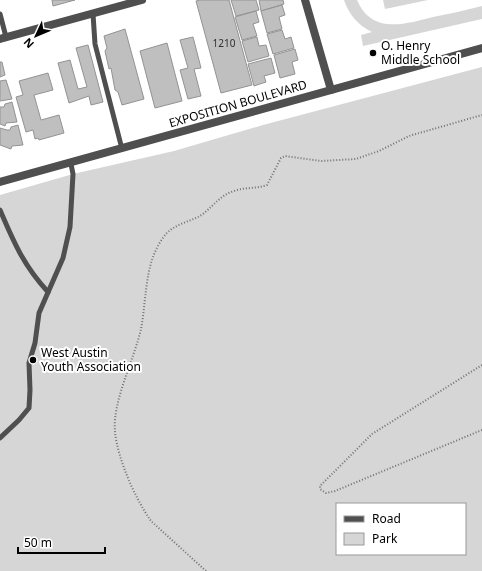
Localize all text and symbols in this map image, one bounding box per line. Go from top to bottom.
north arrow [16,16,56,56]
text: N [20,35,37,52]
house number: 1210 [213,36,236,50]
place label: O. Henry Middle School [381,37,460,68]
marker: O. Henry Middle School [368,48,378,58]
street label: EXPOSITION BOULEVARD [167,76,309,131]
place label: West Austin Youth Association [41,344,141,375]
marker: West Austin Youth Association [28,355,38,365]
legend [336,503,466,555]
text: Road [372,510,401,527]
scale bar [18,529,105,555]
text: Park [372,530,398,547]
text: 50 m [24,534,52,551]

